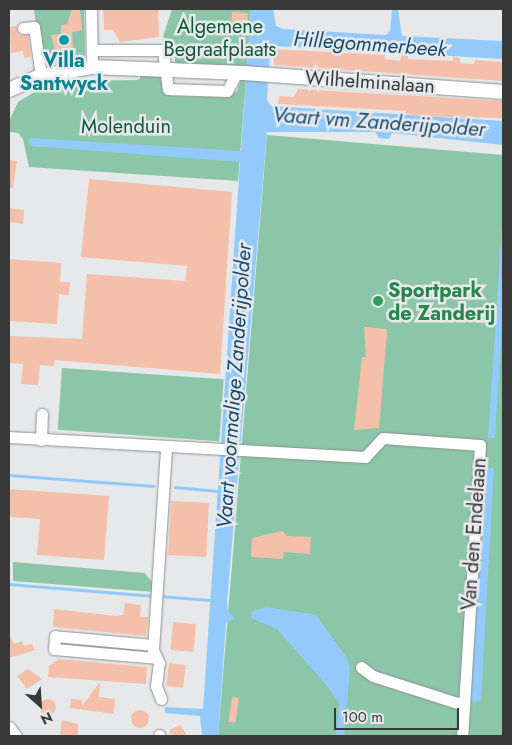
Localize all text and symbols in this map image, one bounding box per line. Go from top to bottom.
park label: Algemene Begraafplaats [164,14,276,61]
water label: Hillegommerbeek [293,26,447,62]
marker: Villa Santwyck [58,34,70,46]
place label: Villa Santwyck [20,48,108,95]
street label: Wilhelminalaan [304,65,436,99]
water label: Vaart vm Zanderijpolder [272,102,486,142]
park label: Molenduin [81,114,171,138]
water label: Vaart voormalige Zanderijpolder [211,242,257,530]
place label: Sportpark de Zanderij [388,278,495,325]
marker: Sportpark de Zanderij [372,295,384,307]
street label: Van den Endelaan [457,457,491,611]
north arrow [15,680,65,730]
scale bar [337,698,462,730]
text: 100 m [342,706,383,728]
text: N [37,707,56,730]

